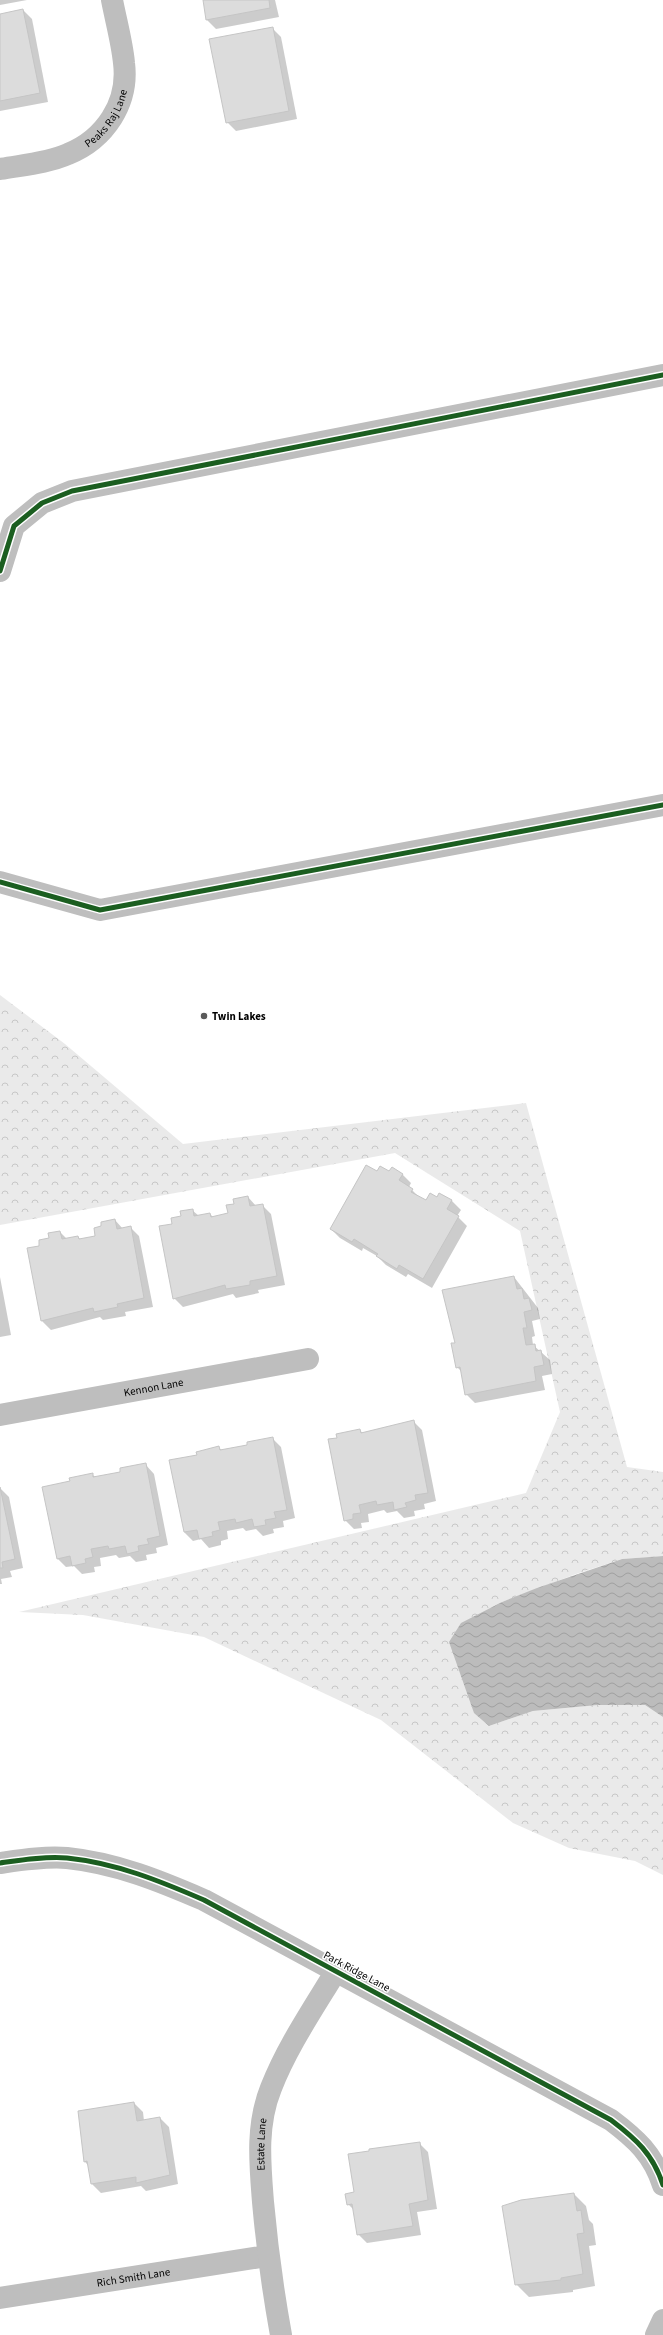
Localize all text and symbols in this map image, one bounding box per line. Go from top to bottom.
street label: Peaks Raj Lane [82,87,131,151]
place label: Twin Lakes [212,1009,266,1024]
marker: Twin Lakes [199,1011,209,1021]
street label: Kennon Lane [123,1375,185,1400]
street label: Park Ridge Lane [321,1948,393,1996]
street label: Estate Lane [253,2117,271,2171]
street label: Rich Smith Lane [96,2264,172,2291]

